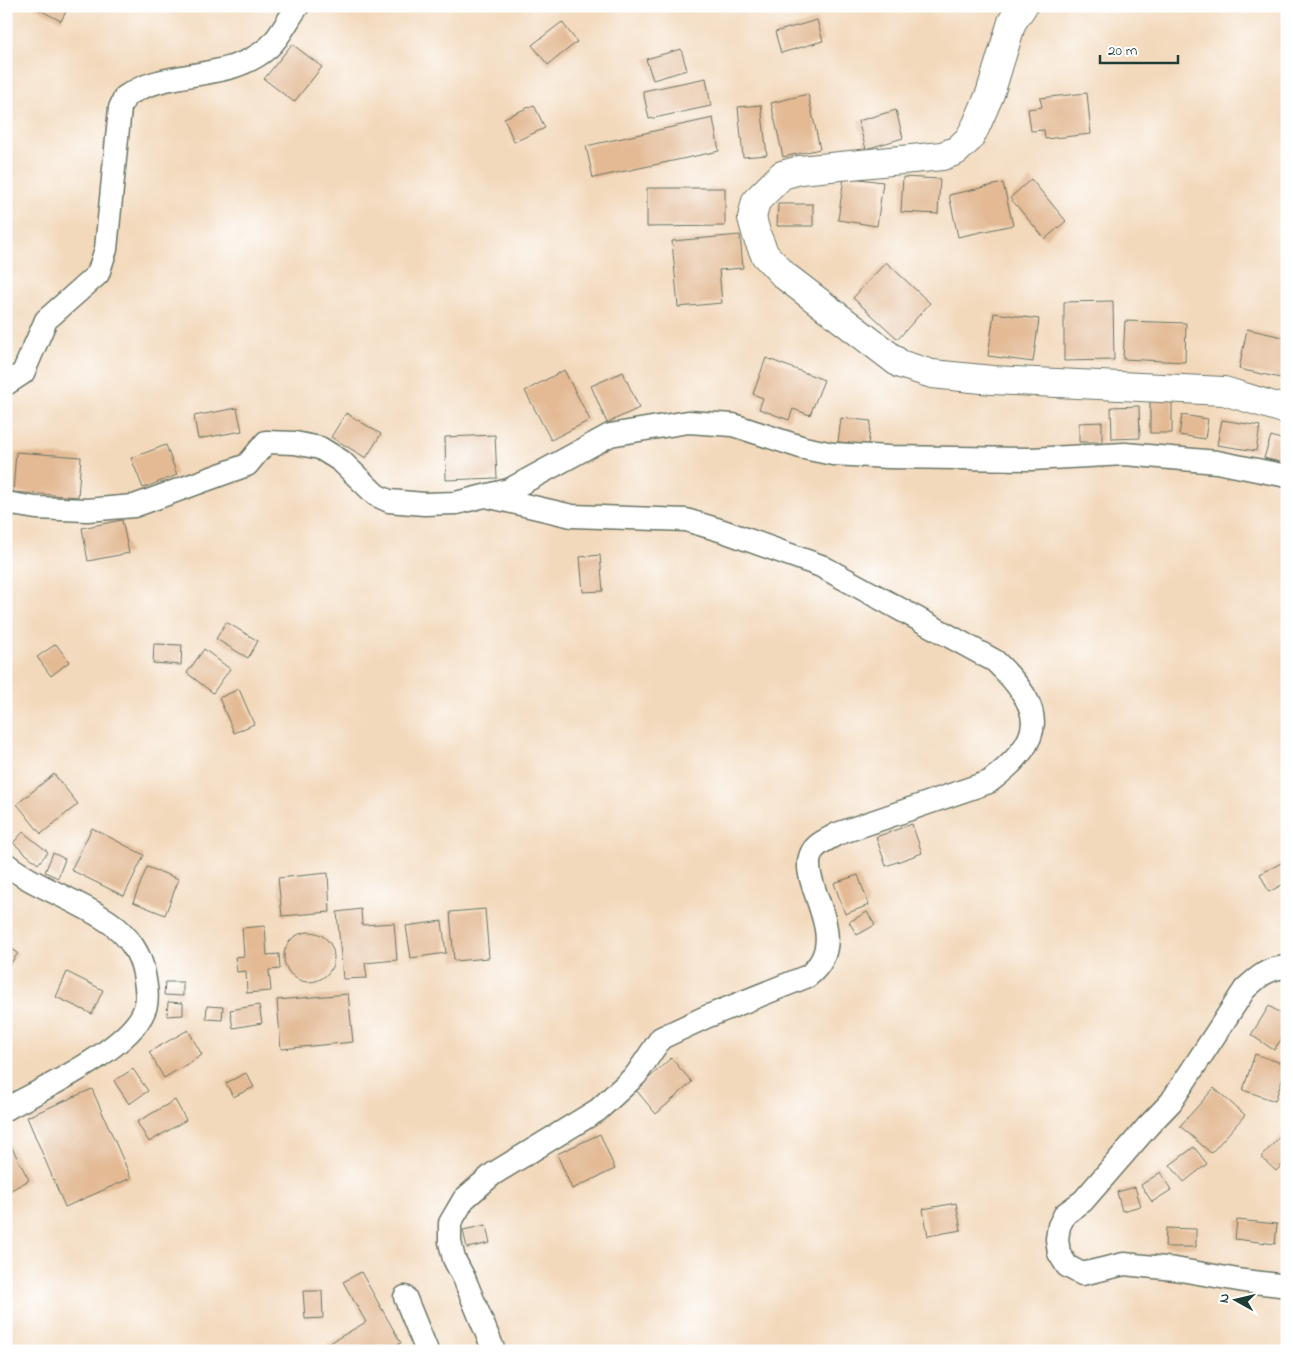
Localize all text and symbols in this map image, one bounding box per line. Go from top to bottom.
scale bar [1100,32,1178,64]
text: 20 m [1108,40,1138,62]
north arrow [1210,1274,1260,1324]
text: N [1214,1292,1236,1305]

